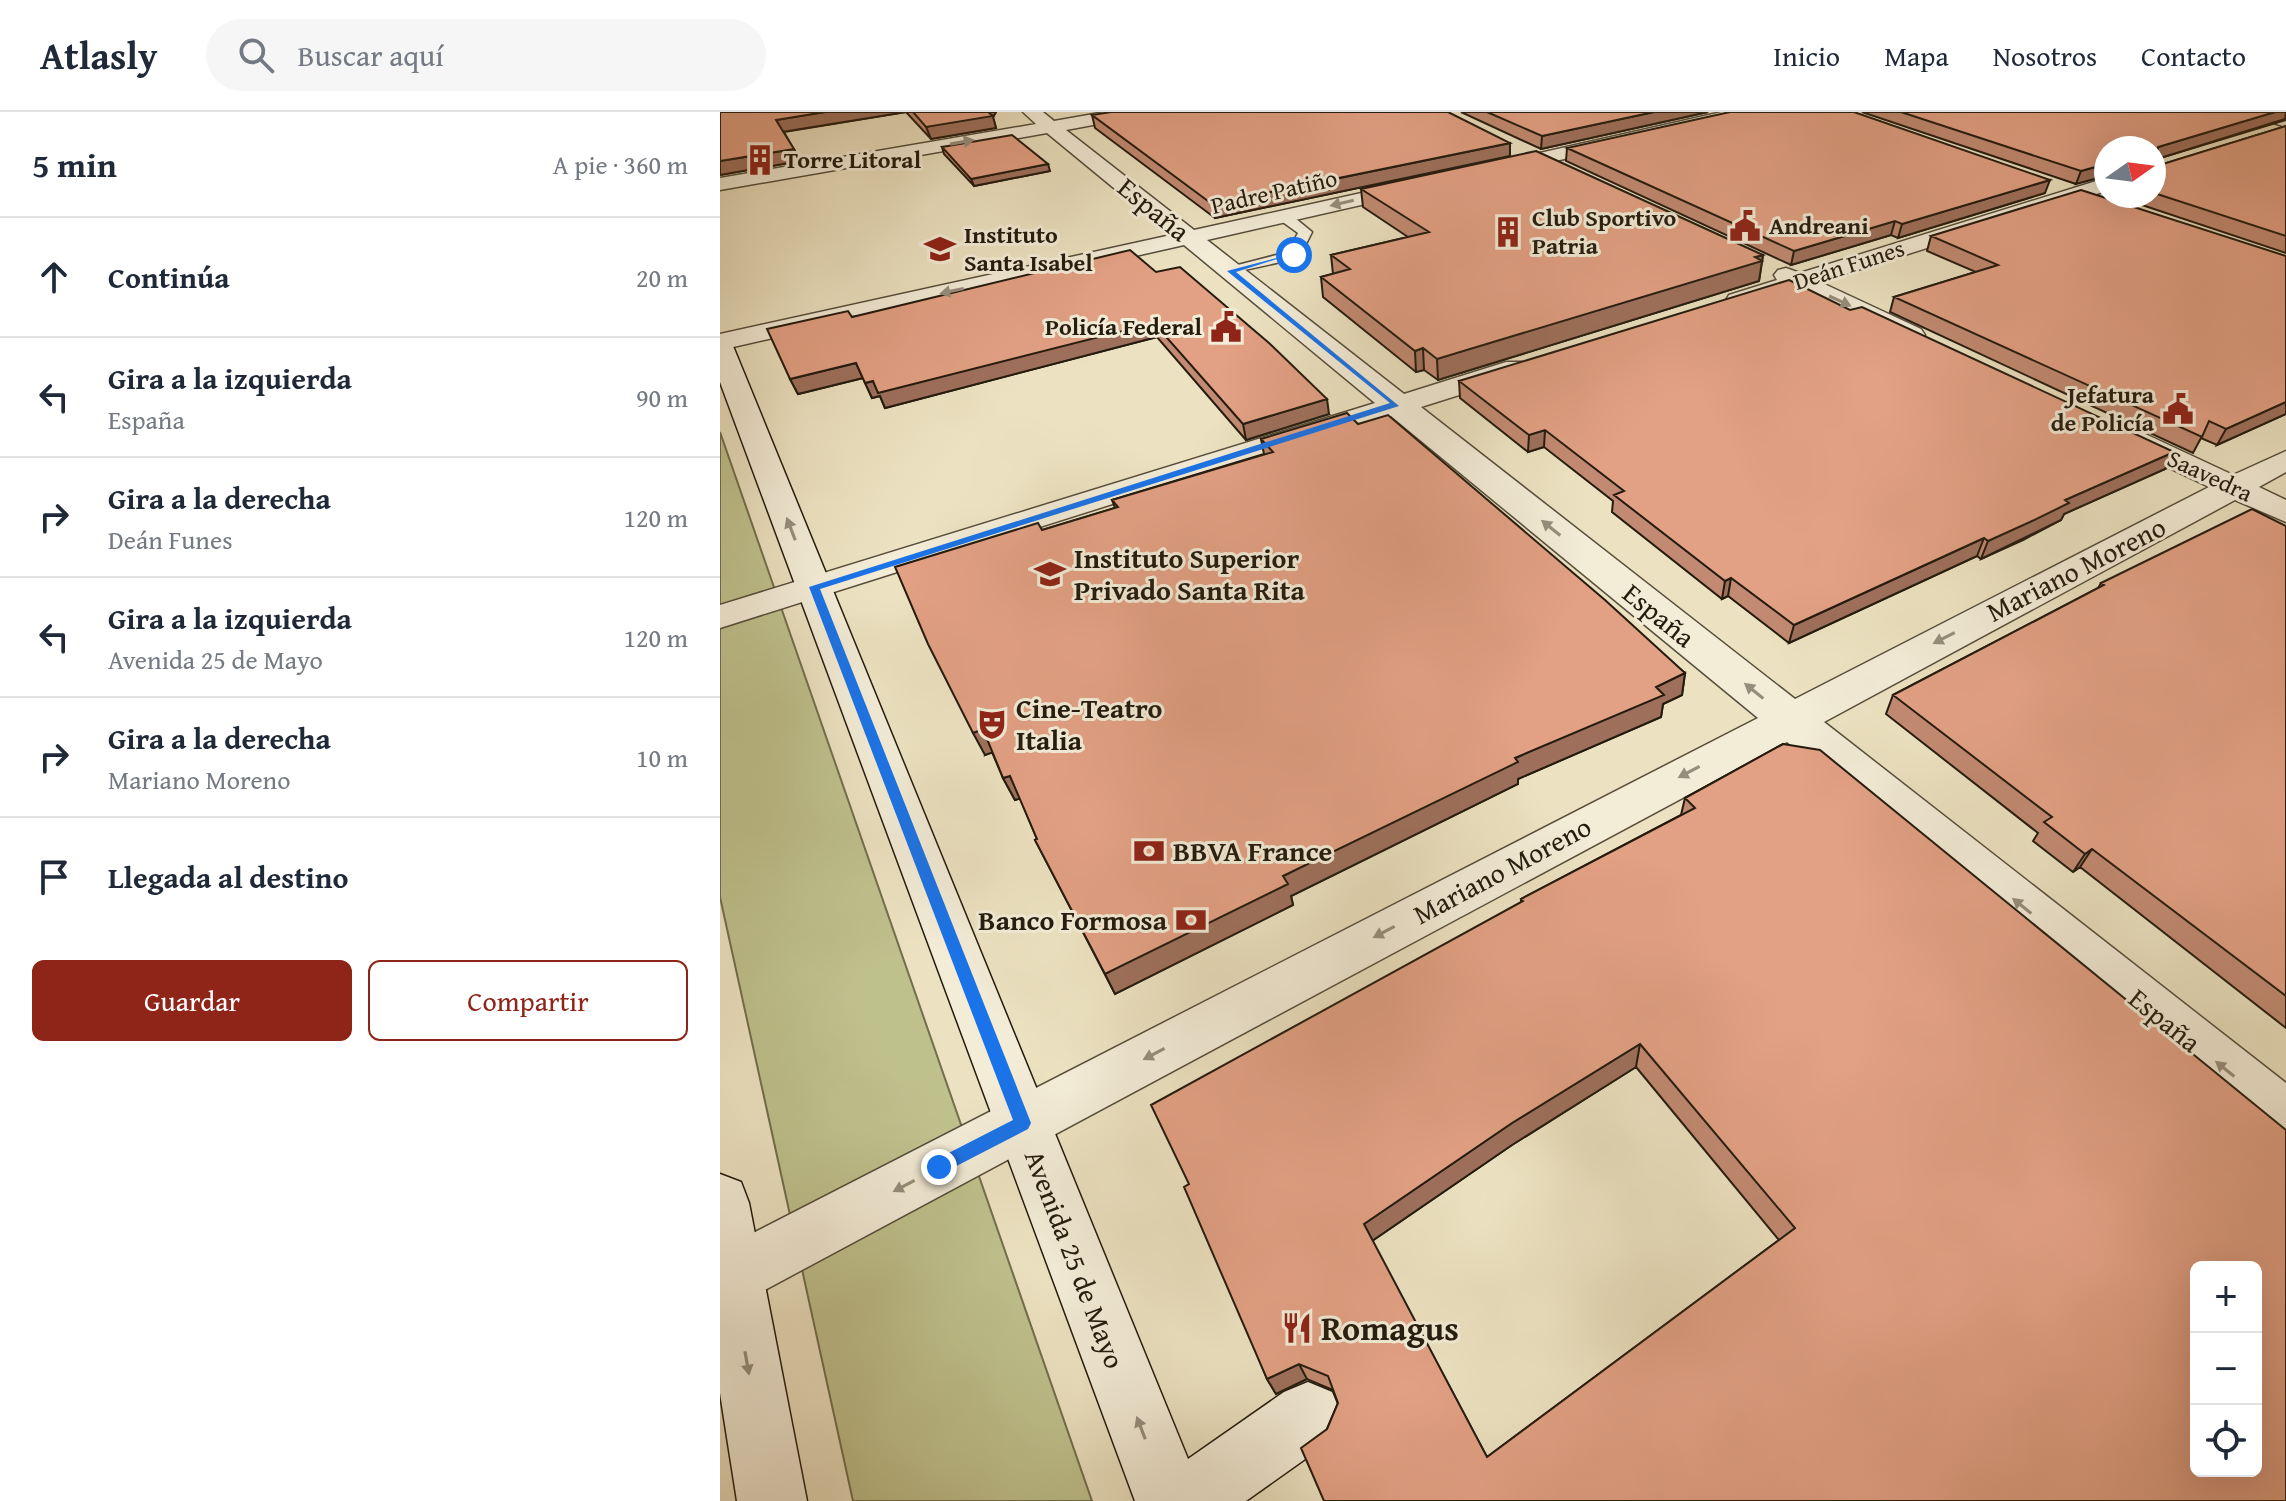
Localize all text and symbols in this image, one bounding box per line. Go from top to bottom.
search box [206,19,766,91]
text: Atlasly [40,27,158,83]
icon: search [234,33,278,77]
text: Buscar aquí [298,33,444,77]
text: Inicio [1773,35,1840,76]
text: Mapa [1884,35,1949,76]
text: Nosotros [1993,35,2097,76]
text: Contacto [2141,35,2246,76]
one-way arrow [950,135,975,148]
north arrow [2094,136,2166,208]
text: 5 min [32,140,117,189]
place label: Torre Litoral [784,142,922,177]
building icon: Torre Litoral [743,143,777,177]
text: A pie · 360 m [553,145,688,184]
street label: Padre Patiño [1207,160,1340,223]
street label: España [1109,167,1200,251]
one-way arrow [1330,198,1355,210]
place label: Club Sportivo Patria [1532,200,1677,263]
place label: Andreani [1769,208,1869,243]
public building icon: Andreani [1728,209,1762,243]
building icon: Club Sportivo Patria [1491,215,1525,249]
place label: Instituto Santa Isabel [964,217,1093,280]
street label: Deán Funes [1789,230,1909,299]
school or university icon: Instituto Santa Isabel [923,232,957,266]
route start [1276,237,1312,273]
icon: ahead [32,255,76,299]
text: Continúa [108,255,230,299]
text: 20 m [636,258,688,297]
one-way arrow [939,285,964,298]
one-way arrow [1828,294,1852,308]
place label: Policía Federal [1045,309,1203,344]
public building icon: Policía Federal [1209,310,1243,344]
text: Gira a la izquierda [108,356,352,400]
icon: left [32,375,76,419]
place label: Jefatura de Policía [2051,377,2155,440]
text: 90 m [636,378,688,417]
public building icon: Jefatura de Policía [2161,392,2195,426]
text: España [108,400,185,439]
street label: Saavedra [2162,441,2259,511]
text: Gira a la derecha [108,476,331,520]
icon: right [32,495,76,539]
text: 120 m [623,498,688,537]
street label: Mariano Moreno [1979,506,2173,631]
one-way arrow [784,517,797,541]
text: Deán Funes [108,520,232,559]
one-way arrow [1541,520,1561,537]
place label: Instituto Superior Privado Santa Rita [1074,537,1305,610]
school or university icon: Instituto Superior Privado Santa Rita [1033,557,1067,591]
street label: España [1614,573,1705,657]
text: Gira a la izquierda [108,596,352,640]
icon: left [32,615,76,659]
text: 120 m [623,618,688,657]
one-way arrow [1932,632,1955,645]
text: Avenida 25 de Mayo [108,640,323,679]
one-way arrow [1744,683,1764,700]
place label: Cine-Teatro Italia [1016,687,1162,760]
theatre icon: Cine-Teatro Italia [975,707,1009,741]
text: Gira a la derecha [108,716,331,760]
icon: right [32,735,76,779]
text: 10 m [636,738,688,777]
text: Mariano Moreno [108,760,290,799]
one-way arrow [1677,765,1700,778]
street label: Mariano Moreno [1405,805,1598,934]
place label: BBVA France [1173,830,1332,871]
bank icon: BBVA France [1132,834,1166,868]
icon: arrive [32,855,76,899]
text: Llegada al destino [108,855,349,899]
one-way arrow [2012,898,2032,915]
place label: Banco Formosa [978,899,1168,940]
bank icon: Banco Formosa [1174,903,1208,937]
one-way arrow [1373,926,1396,939]
button: Guardar [32,960,352,1041]
button: Compartir [368,960,688,1041]
street label: España [2120,978,2211,1062]
one-way arrow [1143,1047,1166,1060]
one-way arrow [2215,1061,2235,1077]
street label: Avenida 25 de Mayo [1015,1144,1136,1374]
route end [921,1149,957,1185]
one-way arrow [893,1179,915,1193]
map controls [2190,1261,2262,1477]
button: + [2190,1261,2262,1333]
place label: Romagus [1321,1303,1459,1352]
restaurant icon: Romagus [1280,1311,1314,1345]
button: − [2190,1333,2262,1405]
one-way arrow [742,1351,754,1376]
button: locate [2190,1405,2262,1477]
one-way arrow [1135,1416,1148,1440]

